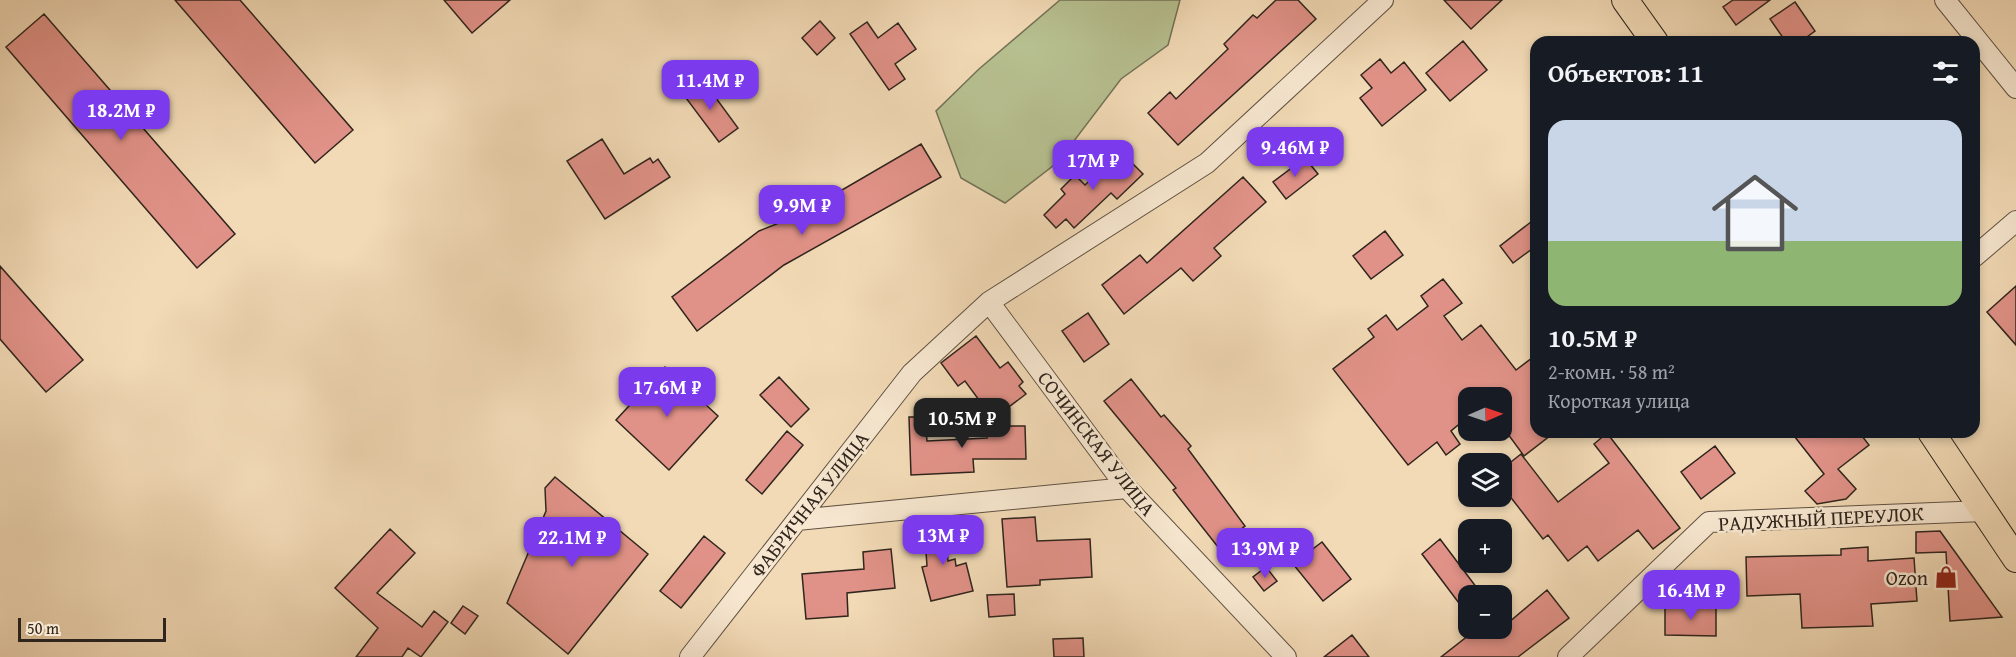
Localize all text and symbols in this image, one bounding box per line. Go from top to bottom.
text: Объектов: 11 [1548,53,1704,92]
icon: filters [1929,56,1962,89]
pin: 11.4M ₽ [655,60,765,111]
text: 11.4M ₽ [676,65,744,94]
pin: 18.2M ₽ [66,90,176,141]
text: 18.2M ₽ [87,95,155,124]
pin: 9.46M ₽ [1240,127,1350,178]
text: 9.46M ₽ [1261,132,1329,161]
pin: 17M ₽ [1051,140,1135,191]
text: 17M ₽ [1067,145,1119,174]
icon: home [1701,159,1809,267]
pin: 9.9M ₽ [753,185,851,236]
text: 9.9M ₽ [773,190,831,219]
text: 10.5M ₽ [1548,318,1637,357]
text: 2-комн. · 58 m² [1548,357,1675,386]
street label: СОЧИНСКАЯ УЛИЦА [1031,364,1163,522]
pin: 17.6M ₽ [612,367,722,418]
text: 17.6M ₽ [633,372,701,401]
text: Короткая улица [1548,386,1690,415]
north arrow [1458,387,1512,441]
map controls [1458,387,1512,639]
pin: 10.5M ₽ [907,398,1017,449]
text: 10.5M ₽ [928,403,996,432]
street label: ФАБРИЧНАЯ УЛИЦА [743,425,875,583]
button: layers [1458,453,1512,507]
street label: РАДУЖНЫЙ ПЕРЕУЛОК [1718,498,1925,538]
pin: 13M ₽ [901,515,985,566]
pin: 22.1M ₽ [517,517,627,568]
button: + [1458,519,1512,573]
text: 13M ₽ [917,520,969,549]
text: 22.1M ₽ [538,522,606,551]
pin: 13.9M ₽ [1210,528,1320,579]
text: 13.9M ₽ [1231,533,1299,562]
place label: Ozon [1886,563,1928,592]
shop icon: Ozon [1933,564,1959,590]
pin: 16.4M ₽ [1636,570,1746,621]
text: 16.4M ₽ [1657,575,1725,604]
button: − [1458,585,1512,639]
scale bar [18,615,166,642]
text: 50 m [27,616,59,640]

